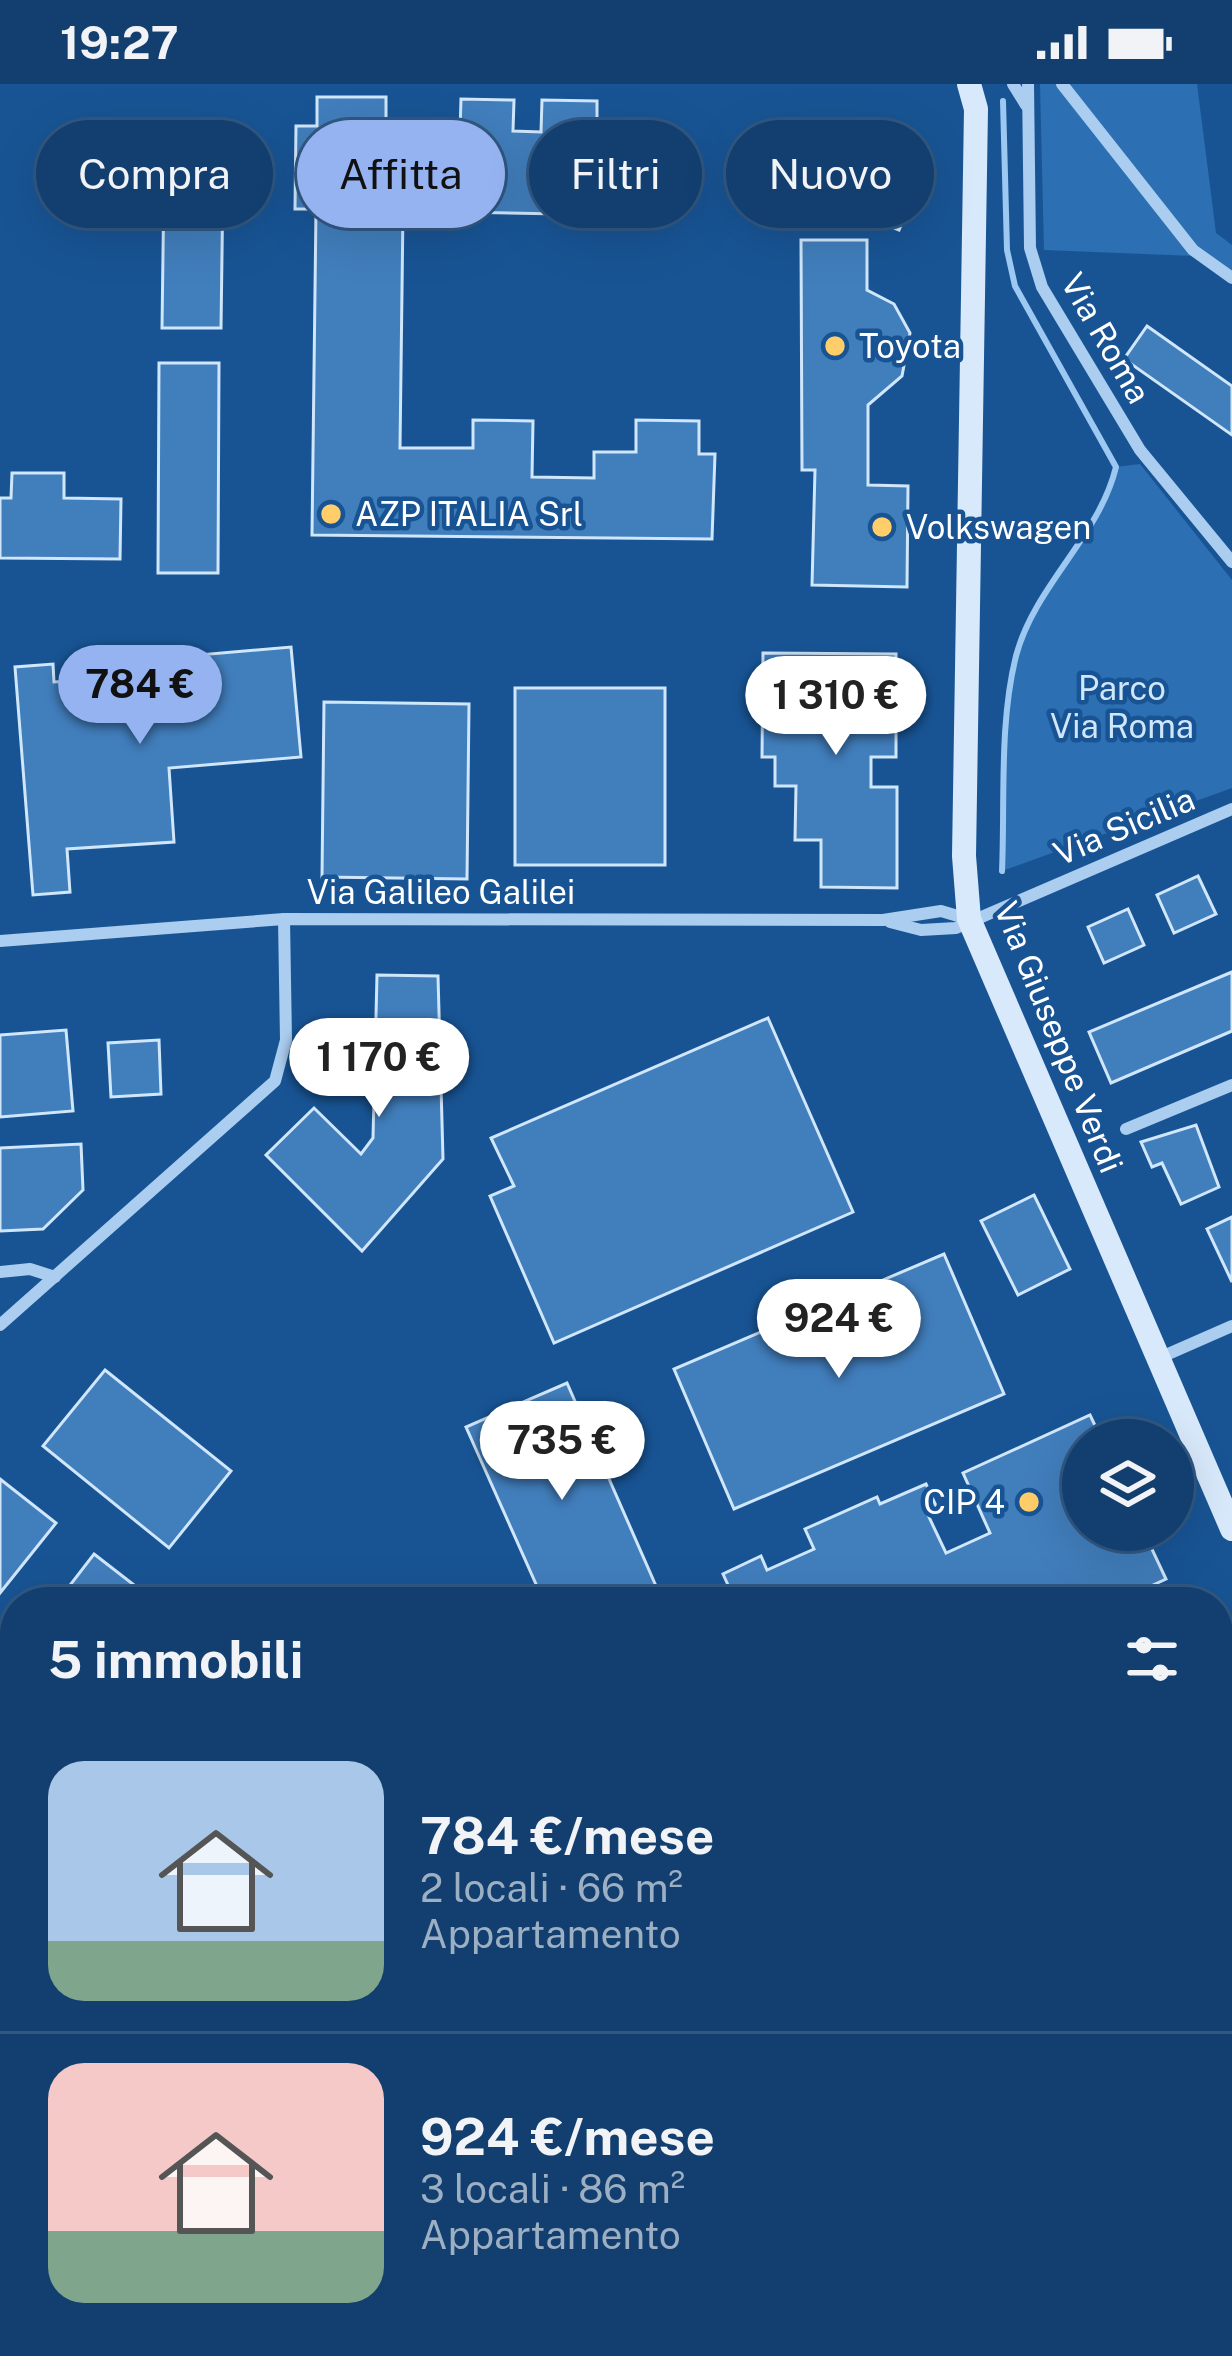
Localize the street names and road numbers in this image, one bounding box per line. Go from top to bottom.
street label: Via Roma [1054,266,1158,410]
street label: Via Sicilia [1048,779,1200,873]
street label: Via Galileo Galilei [307,873,575,911]
street label: Via Giuseppe Verdi [987,896,1131,1178]

